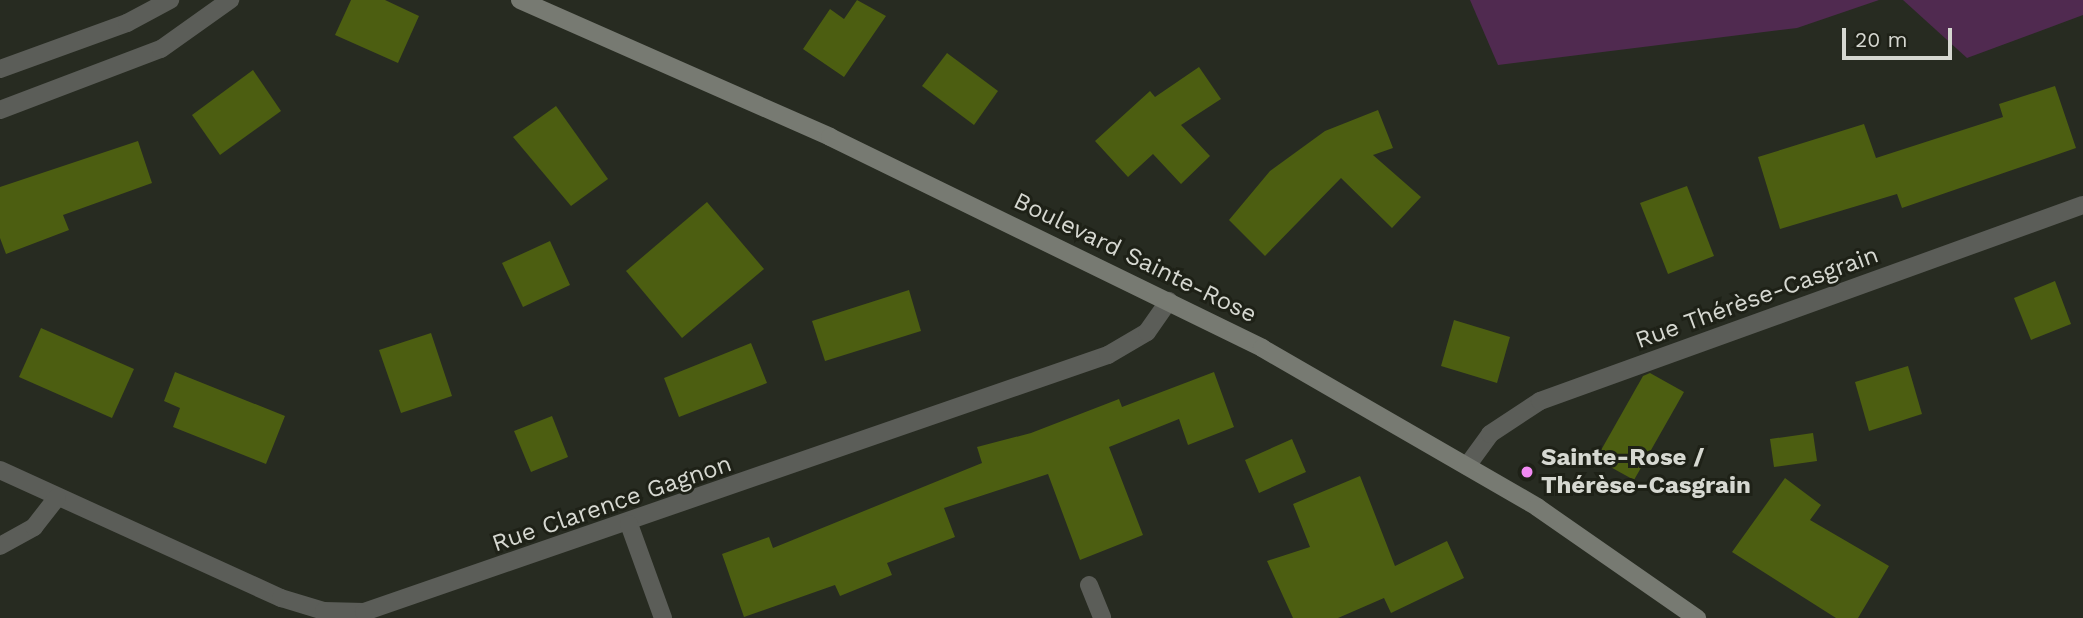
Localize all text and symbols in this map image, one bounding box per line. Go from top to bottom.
scale bar [1845,14,1955,58]
text: 20 m [1855,27,1907,52]
street label: Boulevard Sainte-Rose [1009,187,1261,329]
street label: Rue Thérèse-Casgrain [1631,241,1883,355]
place label: Sainte-Rose / Thérèse-Casgrain [1541,444,1751,500]
street label: Rue Clarence Gagnon [488,449,736,559]
marker: Sainte-Rose / Thérèse-Casgrain [1519,464,1535,480]

